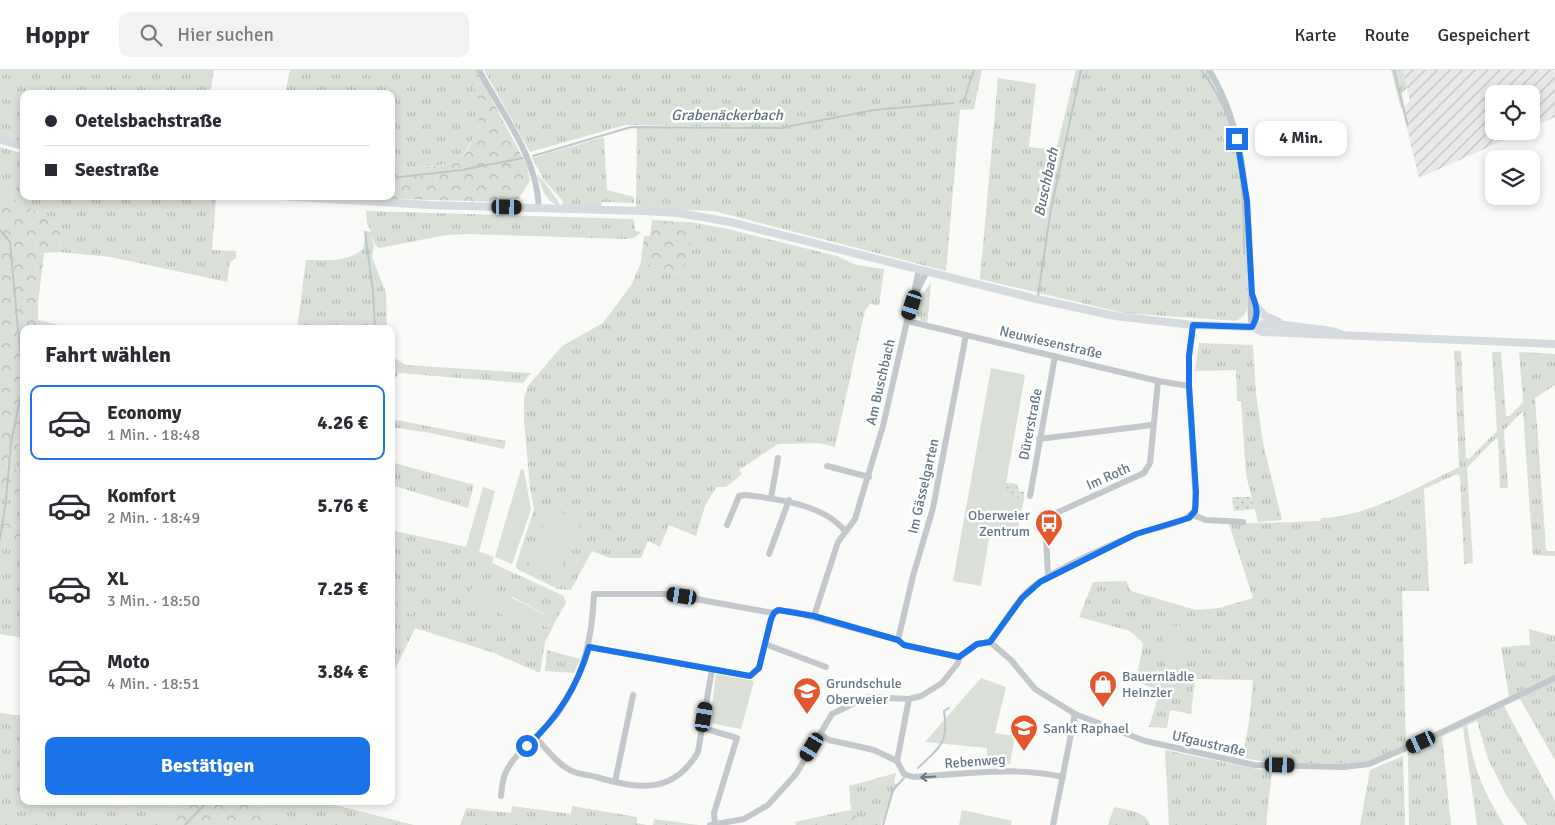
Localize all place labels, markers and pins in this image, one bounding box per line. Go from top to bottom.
place label: Oberweier Zentrum [968,507,1031,540]
bus stop icon: Oberweier Zentrum [1034,508,1064,547]
place label: Bauernlädle Heinzler [1122,668,1195,701]
shop icon: Bauernlädle Heinzler [1088,669,1118,708]
place label: Grundschule Oberweier [826,675,902,708]
school or university icon: Grundschule Oberweier [792,676,822,715]
school or university icon: Sankt Raphael [1009,713,1039,752]
place label: Sankt Raphael [1043,720,1129,737]

